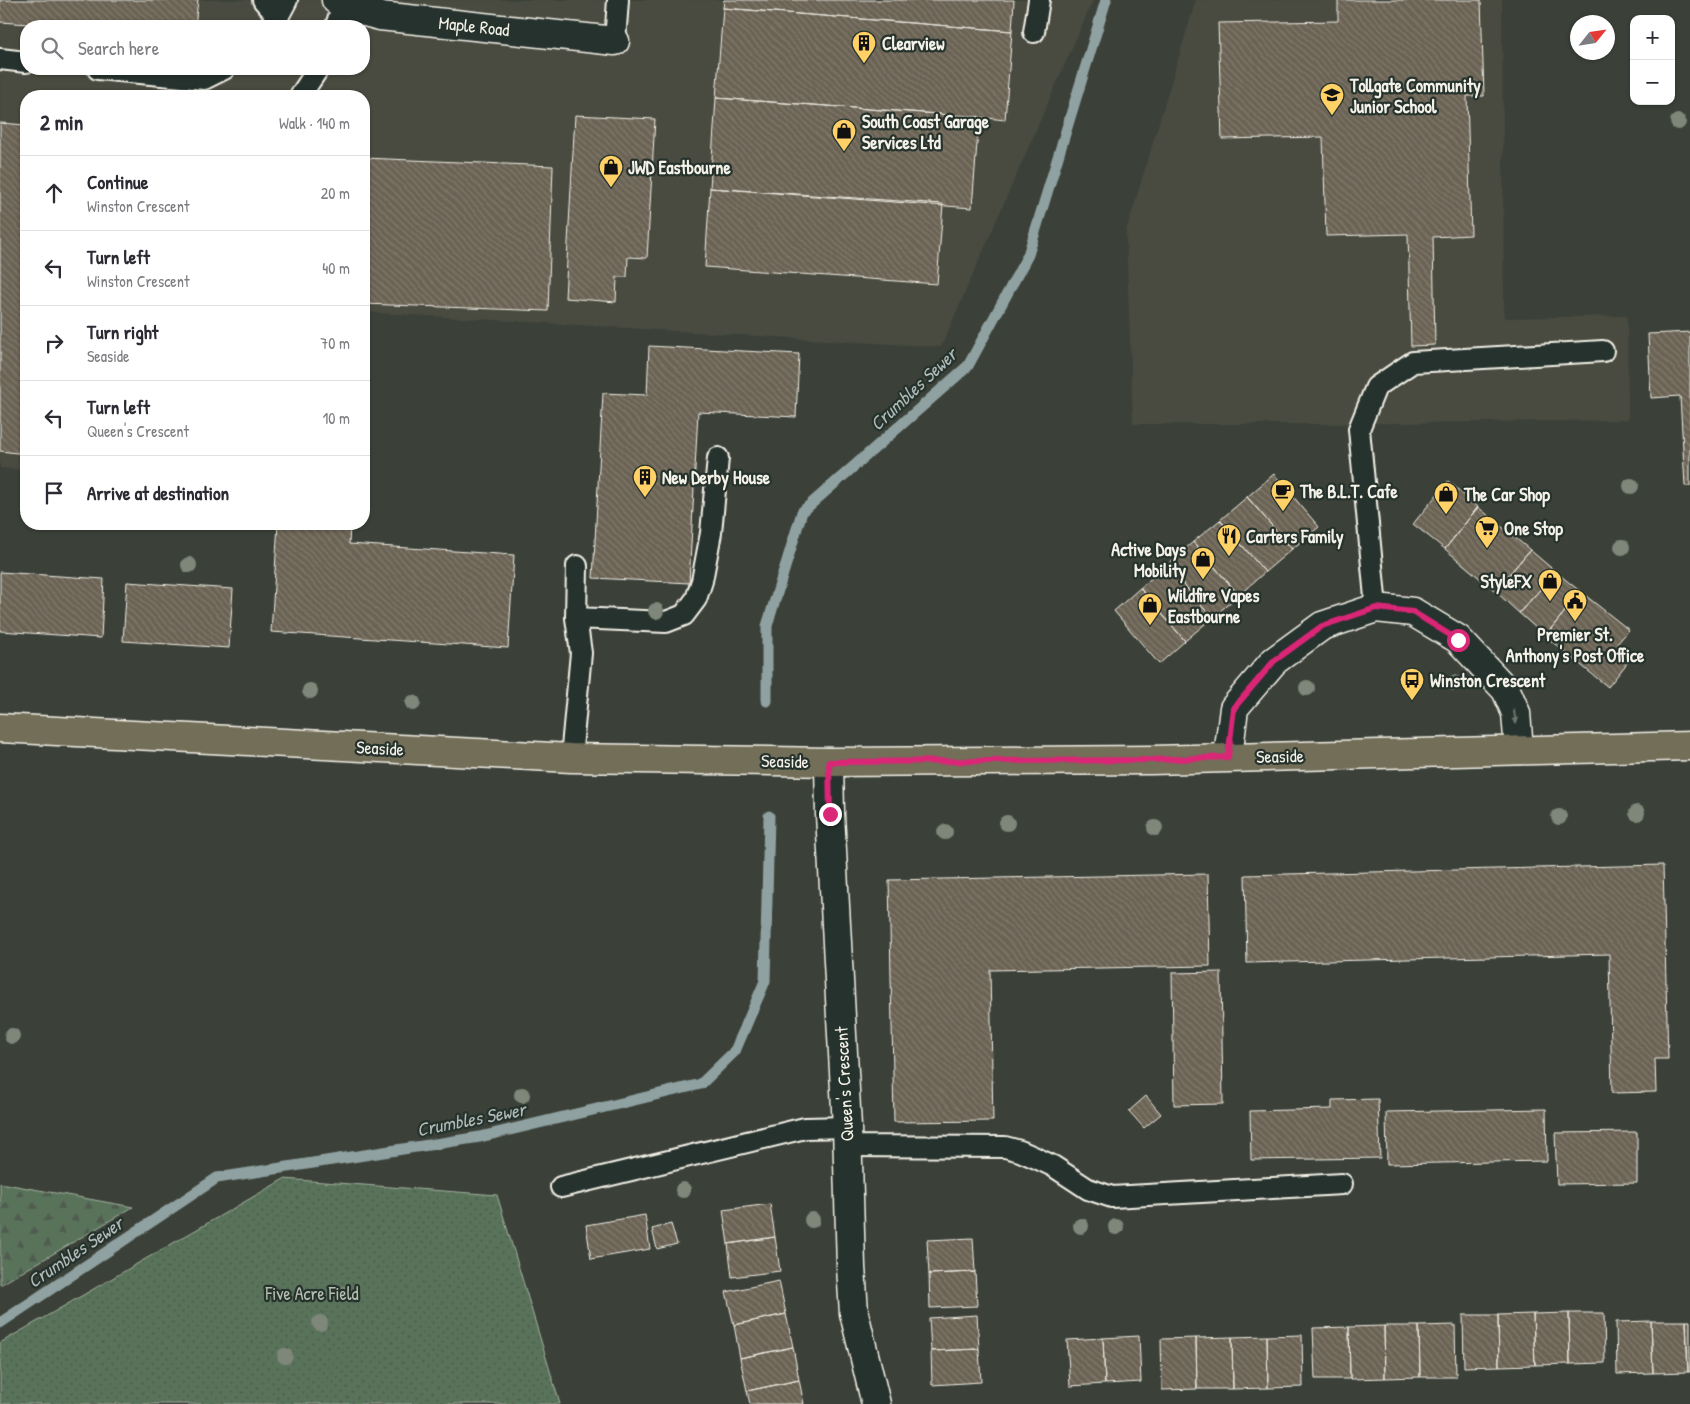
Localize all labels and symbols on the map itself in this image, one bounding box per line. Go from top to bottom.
street label: Maple Road [437,10,511,42]
north arrow [1570,15,1615,60]
building icon: Clearview [851,30,877,64]
place label: Clearview [882,31,945,56]
place label: Tollgate Community Junior School [1349,73,1481,119]
school or university icon: Tollgate Community Junior School [1319,82,1345,116]
place label: South Coast Garage Services Ltd [862,109,990,155]
shop icon: South Coast Garage Services Ltd [831,118,857,152]
shop icon: JWD Eastbourne [598,154,624,188]
place label: JWD Eastbourne [628,155,732,180]
water label: Crumbles Sewer [864,340,964,436]
building icon: New Derby House [632,464,658,498]
place label: New Derby House [662,465,771,491]
cafe icon: The B.L.T. Cafe [1270,478,1296,512]
place label: The B.L.T. Cafe [1299,479,1399,504]
shop icon: The Car Shop [1433,481,1459,515]
place label: The Car Shop [1463,482,1550,508]
supermarket icon: One Stop [1474,515,1500,549]
place label: One Stop [1504,516,1563,542]
restaurant icon: Carters Family [1216,523,1242,557]
place label: Carters Family [1246,524,1344,550]
place label: Active Days Mobility [1111,537,1186,584]
shop icon: Active Days Mobility [1190,546,1216,580]
shop icon: StyleFX [1537,568,1563,602]
place label: StyleFX [1480,569,1532,595]
place label: Wildfire Vapes Eastbourne [1168,583,1259,629]
public building icon: Premier St. Anthony's Post Office [1562,588,1588,622]
shop icon: Wildfire Vapes Eastbourne [1137,592,1163,626]
place label: Premier St. Anthony's Post Office [1506,622,1645,669]
route start [1447,629,1470,652]
bus stop icon: Winston Crescent [1399,667,1425,701]
place label: Winston Crescent [1430,668,1546,693]
one-way arrow [1512,710,1520,726]
street label: Seaside [356,734,404,762]
street label: Seaside [1256,743,1304,769]
street label: Seaside [761,748,809,774]
route end [819,803,842,826]
street label: Queen's Crescent [828,1025,859,1142]
water label: Crumbles Sewer [414,1095,530,1142]
water label: Crumbles Sewer [22,1209,130,1294]
park label: Five Acre Field [264,1281,359,1306]

